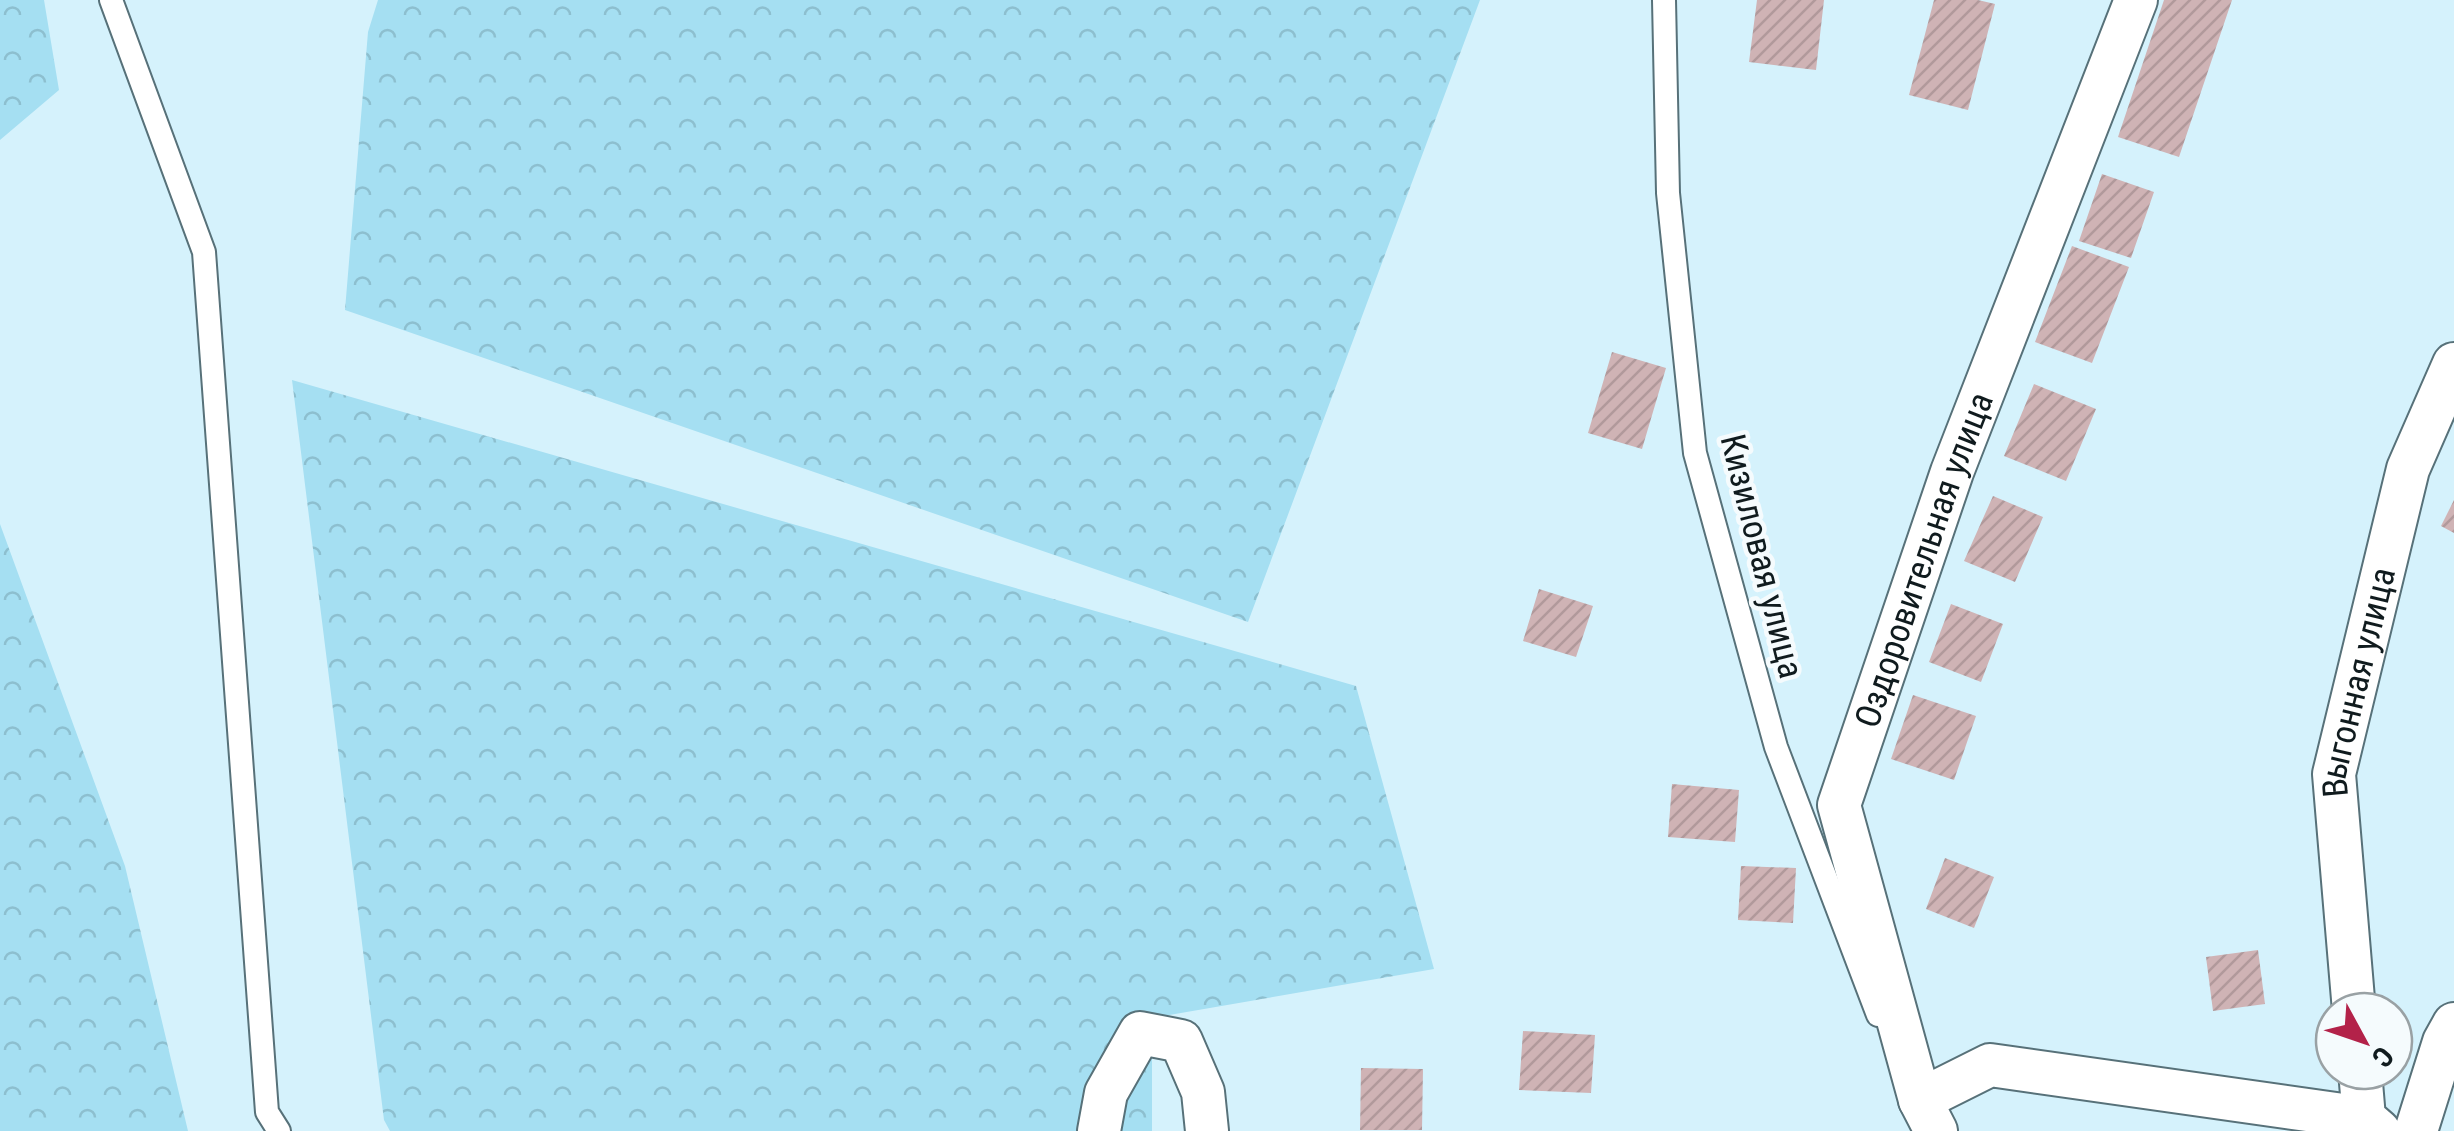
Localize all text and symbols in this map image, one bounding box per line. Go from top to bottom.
street label: Оздоровительная улица [1847,387,2002,733]
street label: Кизиловая улица [1711,430,1812,682]
street label: Выгонная улица [2314,563,2404,799]
north arrow [2314,991,2414,1091]
text: С [2365,1040,2401,1073]

